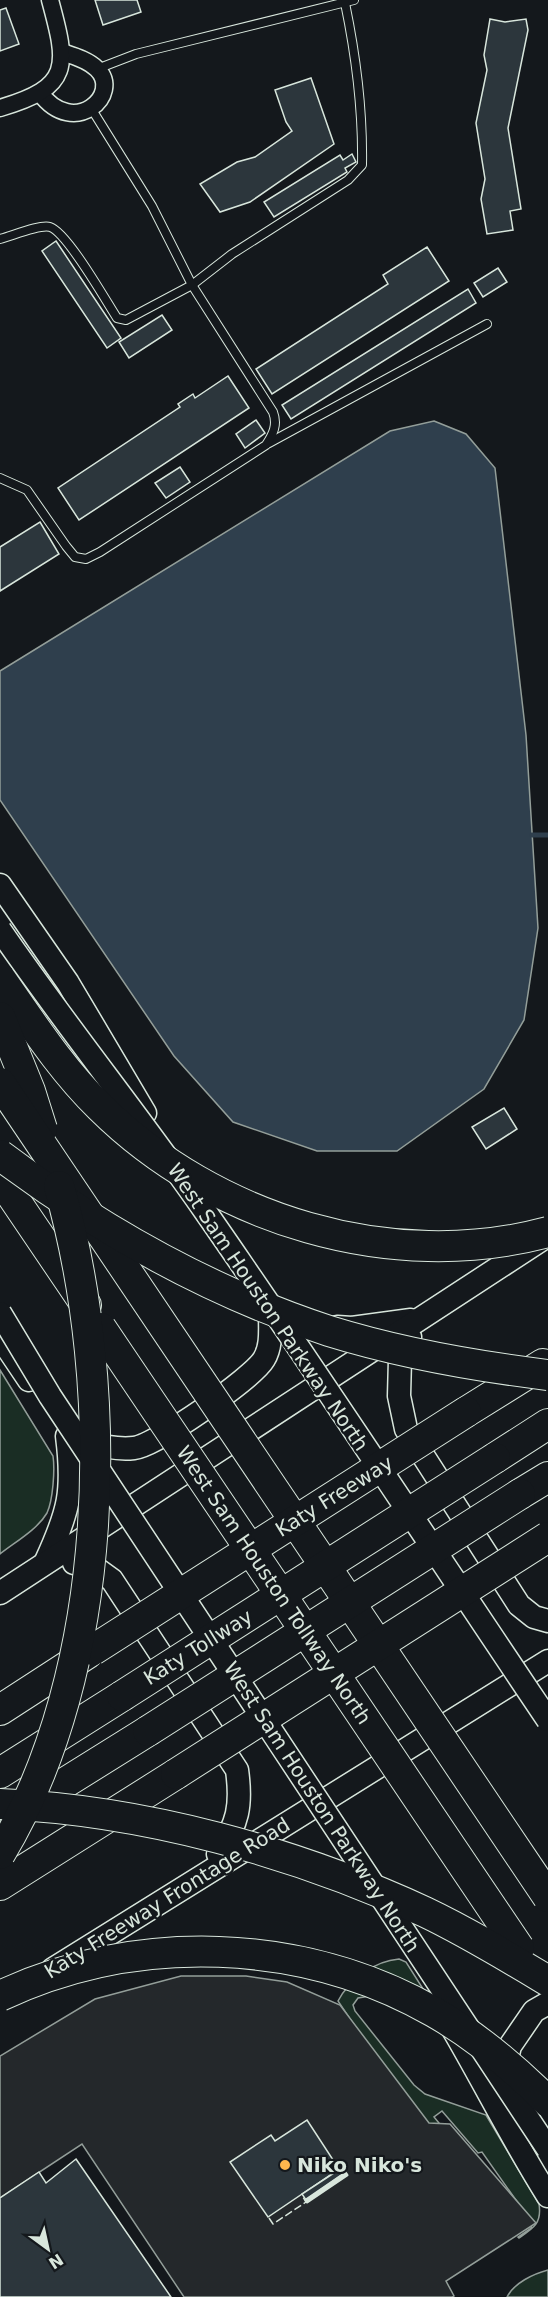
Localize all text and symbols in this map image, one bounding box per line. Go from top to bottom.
street label: West Sam Houston Parkway North [162,1159,374,1455]
street label: West Sam Houston Tollway North [172,1441,376,1729]
street label: Katy Freeway [271,1450,397,1542]
street label: Katy Tollway [139,1604,257,1690]
street label: West Sam Houston Parkway North [219,1657,425,1957]
street label: Katy Freeway Frontage Road [40,1812,294,1984]
place label: Niko Niko's [297,2153,422,2177]
marker: Niko Niko's [278,2158,292,2172]
north arrow [18,2219,78,2279]
text: N [45,2250,67,2273]

